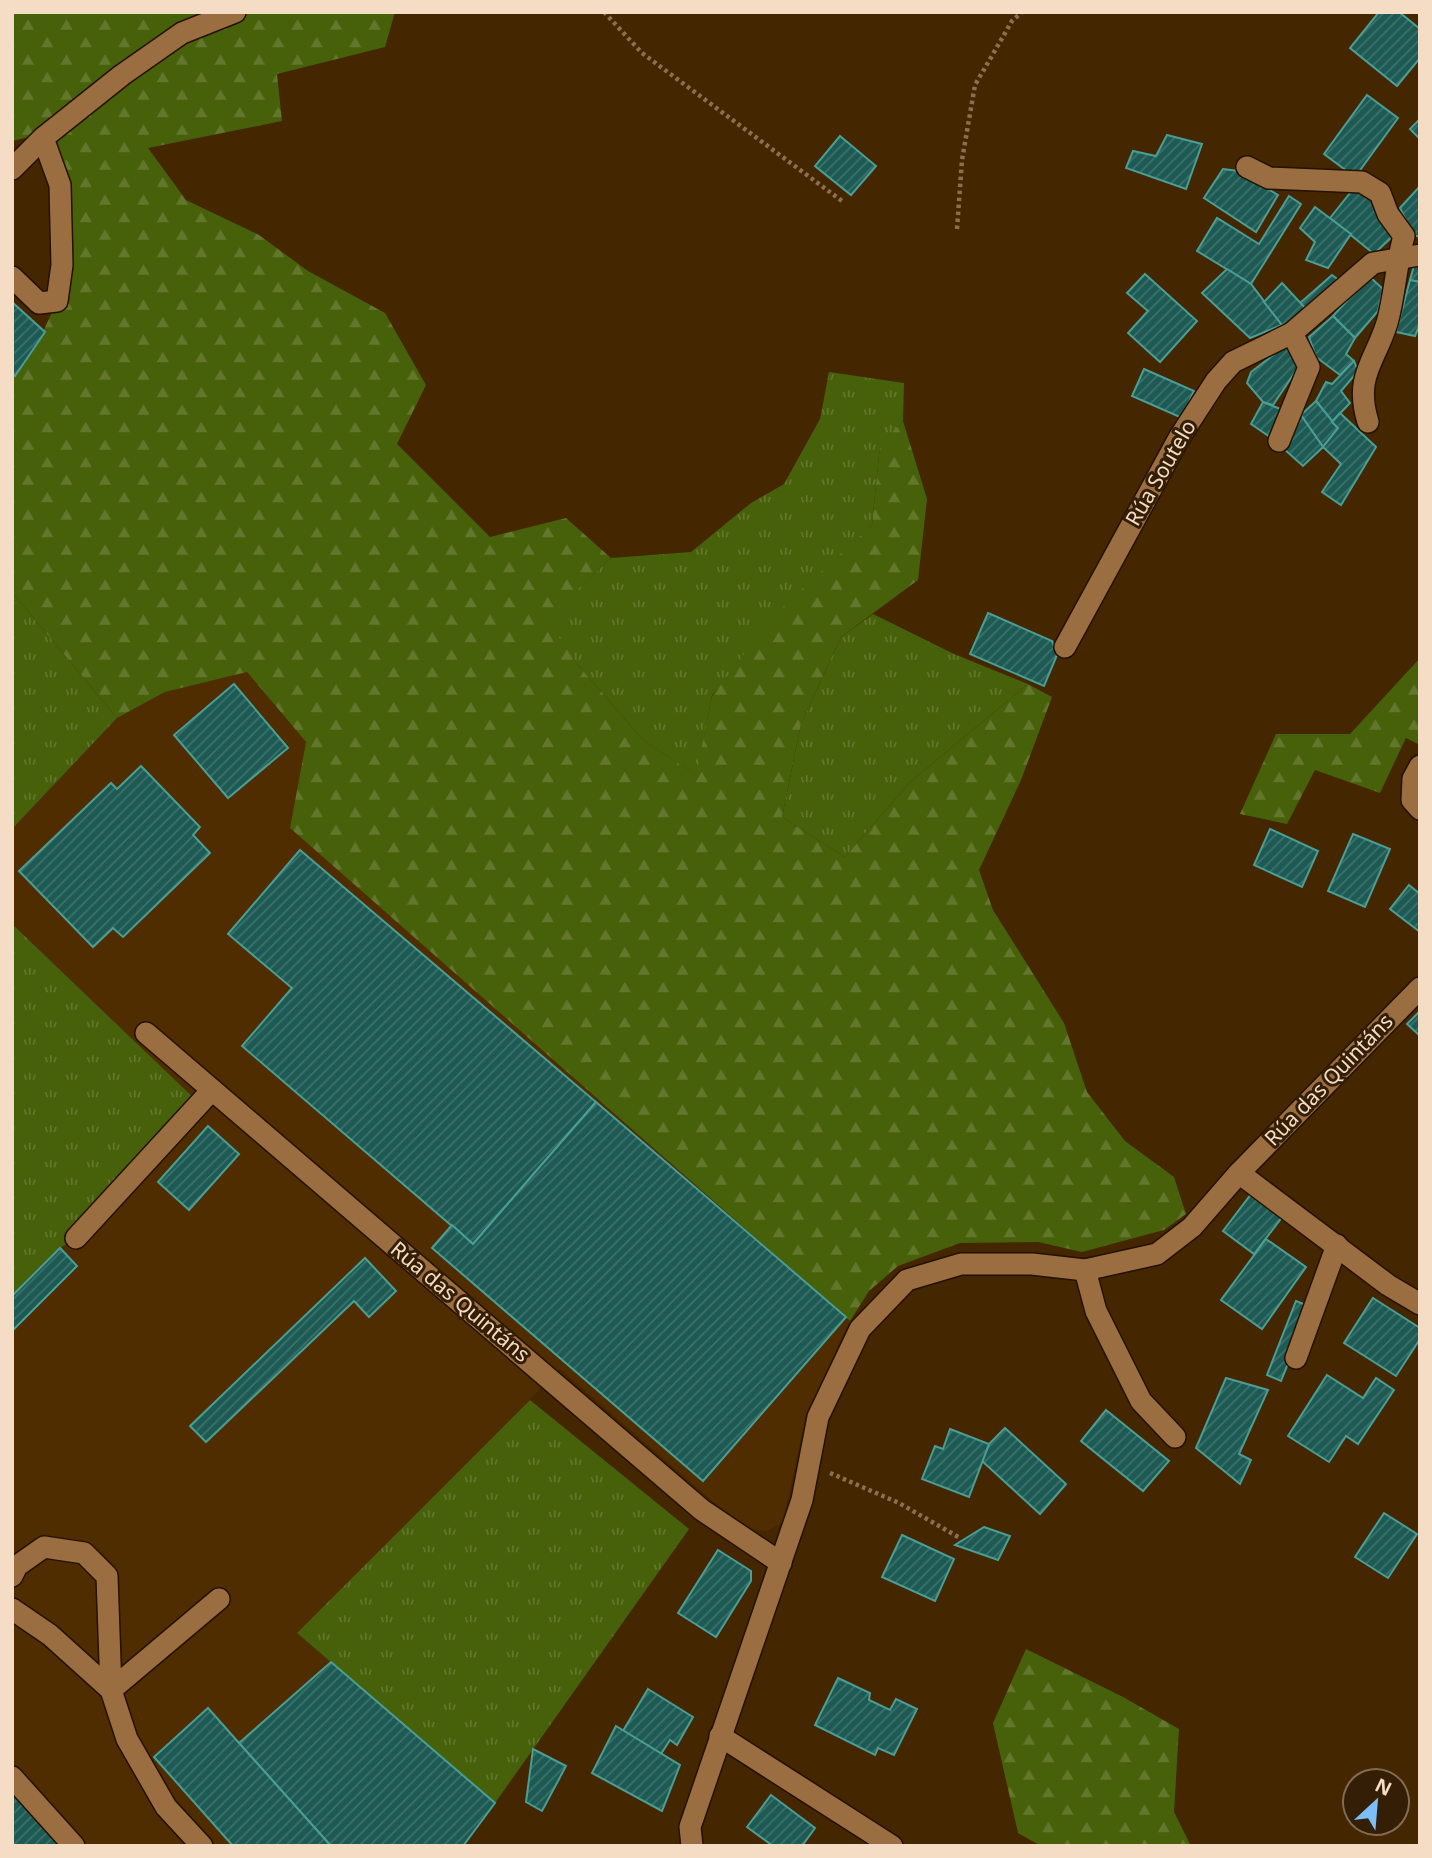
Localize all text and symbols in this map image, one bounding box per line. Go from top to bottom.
street label: Rúa Soutelo [1118,414,1202,531]
street label: Rúa das Quintáns [1258,1007,1399,1151]
street label: Rúa das Quintáns [385,1235,536,1368]
north arrow [1341,1767,1411,1837]
text: N [1371,1772,1396,1802]

